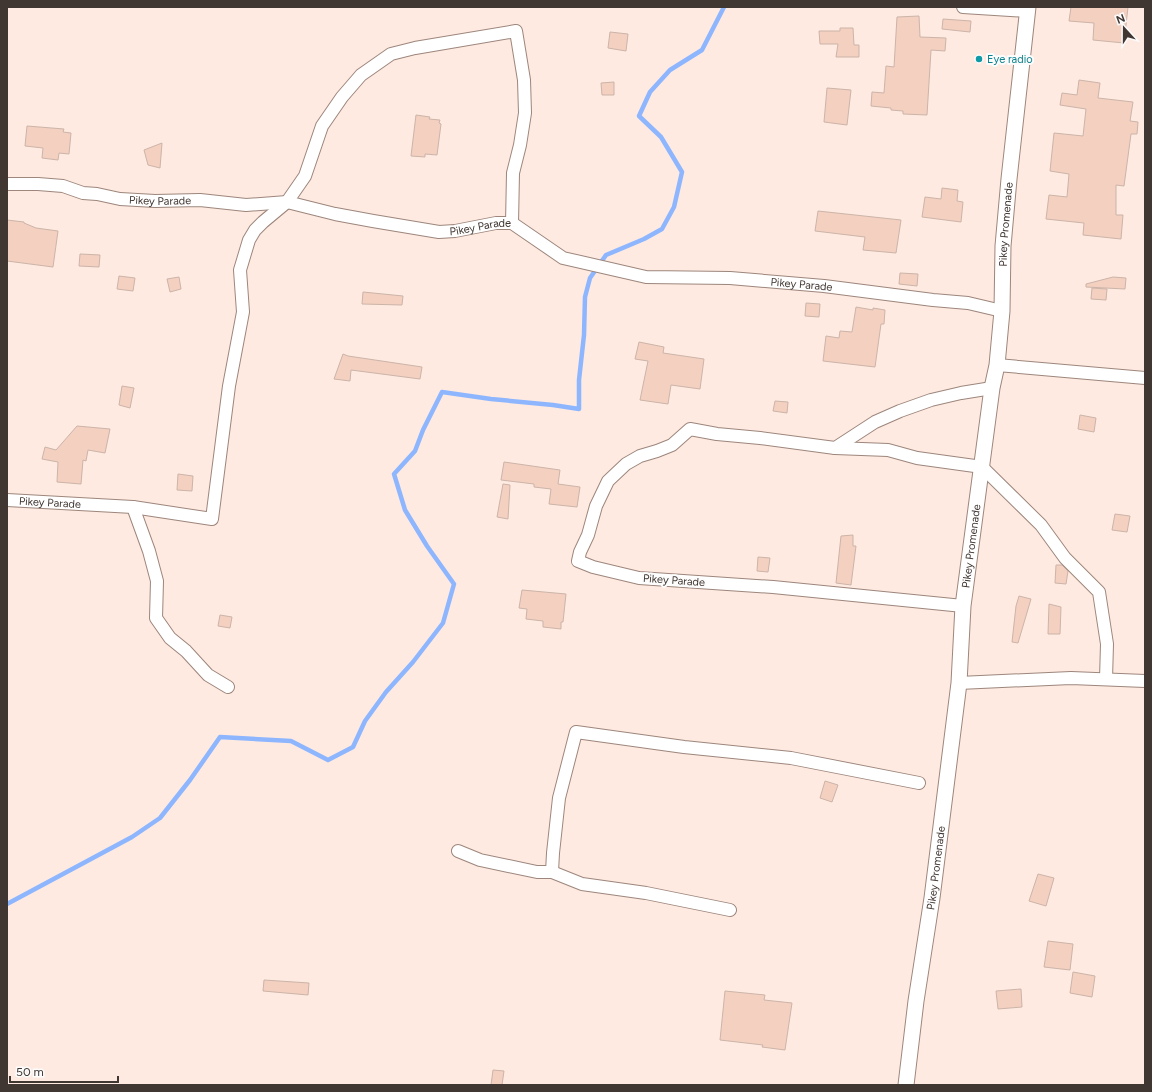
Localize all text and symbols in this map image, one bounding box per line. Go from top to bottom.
north arrow [1104,8,1144,48]
text: N [1114,12,1127,27]
place label: Eye radio [987,53,1033,66]
marker: Eye radio [974,54,984,64]
street label: Pikey Promenade [997,182,1016,267]
street label: Pikey Parade [129,194,191,208]
street label: Pikey Parade [449,217,511,238]
street label: Pikey Parade [770,275,833,294]
street label: Pikey Parade [18,495,81,511]
street label: Pikey Promenade [959,503,983,589]
street label: Pikey Parade [643,572,705,589]
street label: Pikey Promenade [924,825,948,911]
scale bar [10,1058,118,1084]
text: 50 m [16,1065,44,1079]

